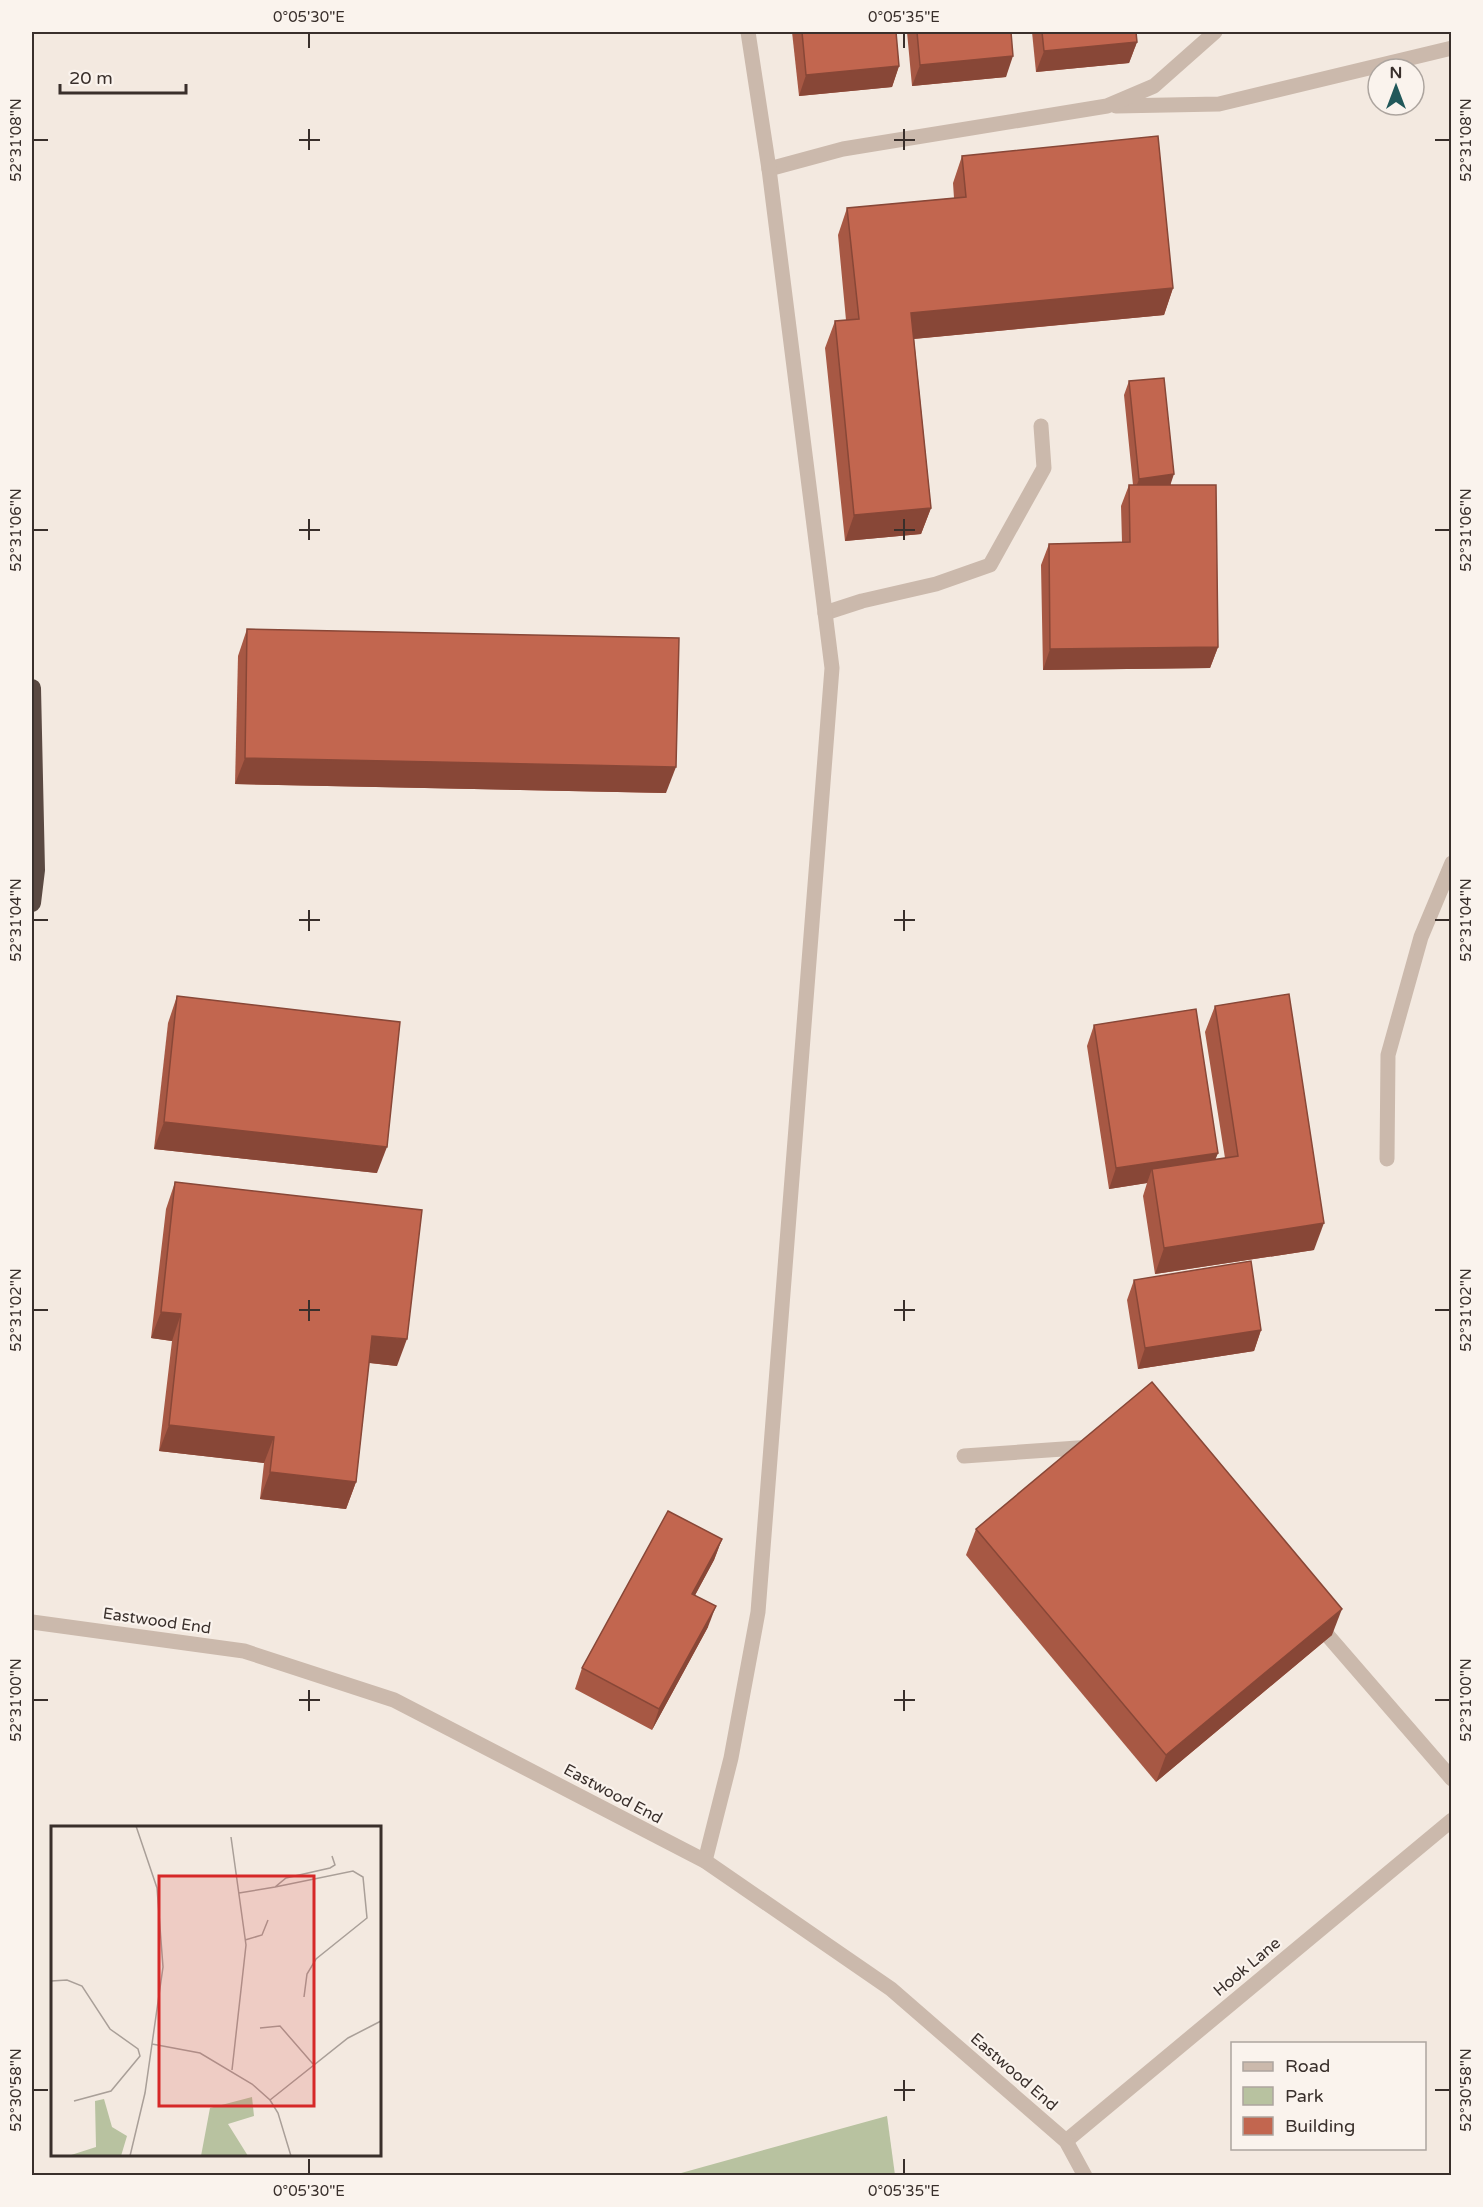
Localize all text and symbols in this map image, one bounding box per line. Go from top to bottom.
text: 0°05'30"E [273,8,345,26]
text: 0°05'35"E [868,8,940,26]
scale bar [60,57,186,95]
north arrow [1366,57,1426,117]
text: N [1390,63,1402,83]
text: 20 m [69,67,113,89]
text: 52°31'08"N [7,98,25,182]
text: 52°31'08"N [1457,98,1475,182]
text: 52°31'06"N [7,488,25,572]
text: 52°31'06"N [1457,488,1475,572]
text: 52°31'04"N [7,878,25,962]
text: 52°31'04"N [1457,878,1475,962]
text: 52°31'02"N [7,1268,25,1352]
text: 52°31'02"N [1457,1268,1475,1352]
street label: Eastwood End [102,1604,212,1638]
text: 52°31'00"N [7,1658,25,1742]
text: 52°31'00"N [1457,1658,1475,1742]
street label: Eastwood End [560,1760,666,1828]
inset map [51,1826,381,2156]
street label: Hook Lane [1209,1933,1285,2001]
street label: Eastwood End [966,2029,1062,2115]
legend [1231,2042,1426,2150]
text: 52°30'58"N [7,2048,25,2132]
text: 52°30'58"N [1457,2048,1475,2132]
text: Road [1285,2055,1330,2077]
text: Park [1285,2085,1324,2107]
text: Building [1285,2115,1355,2137]
text: 0°05'30"E [273,2182,345,2200]
text: 0°05'35"E [868,2182,940,2200]

